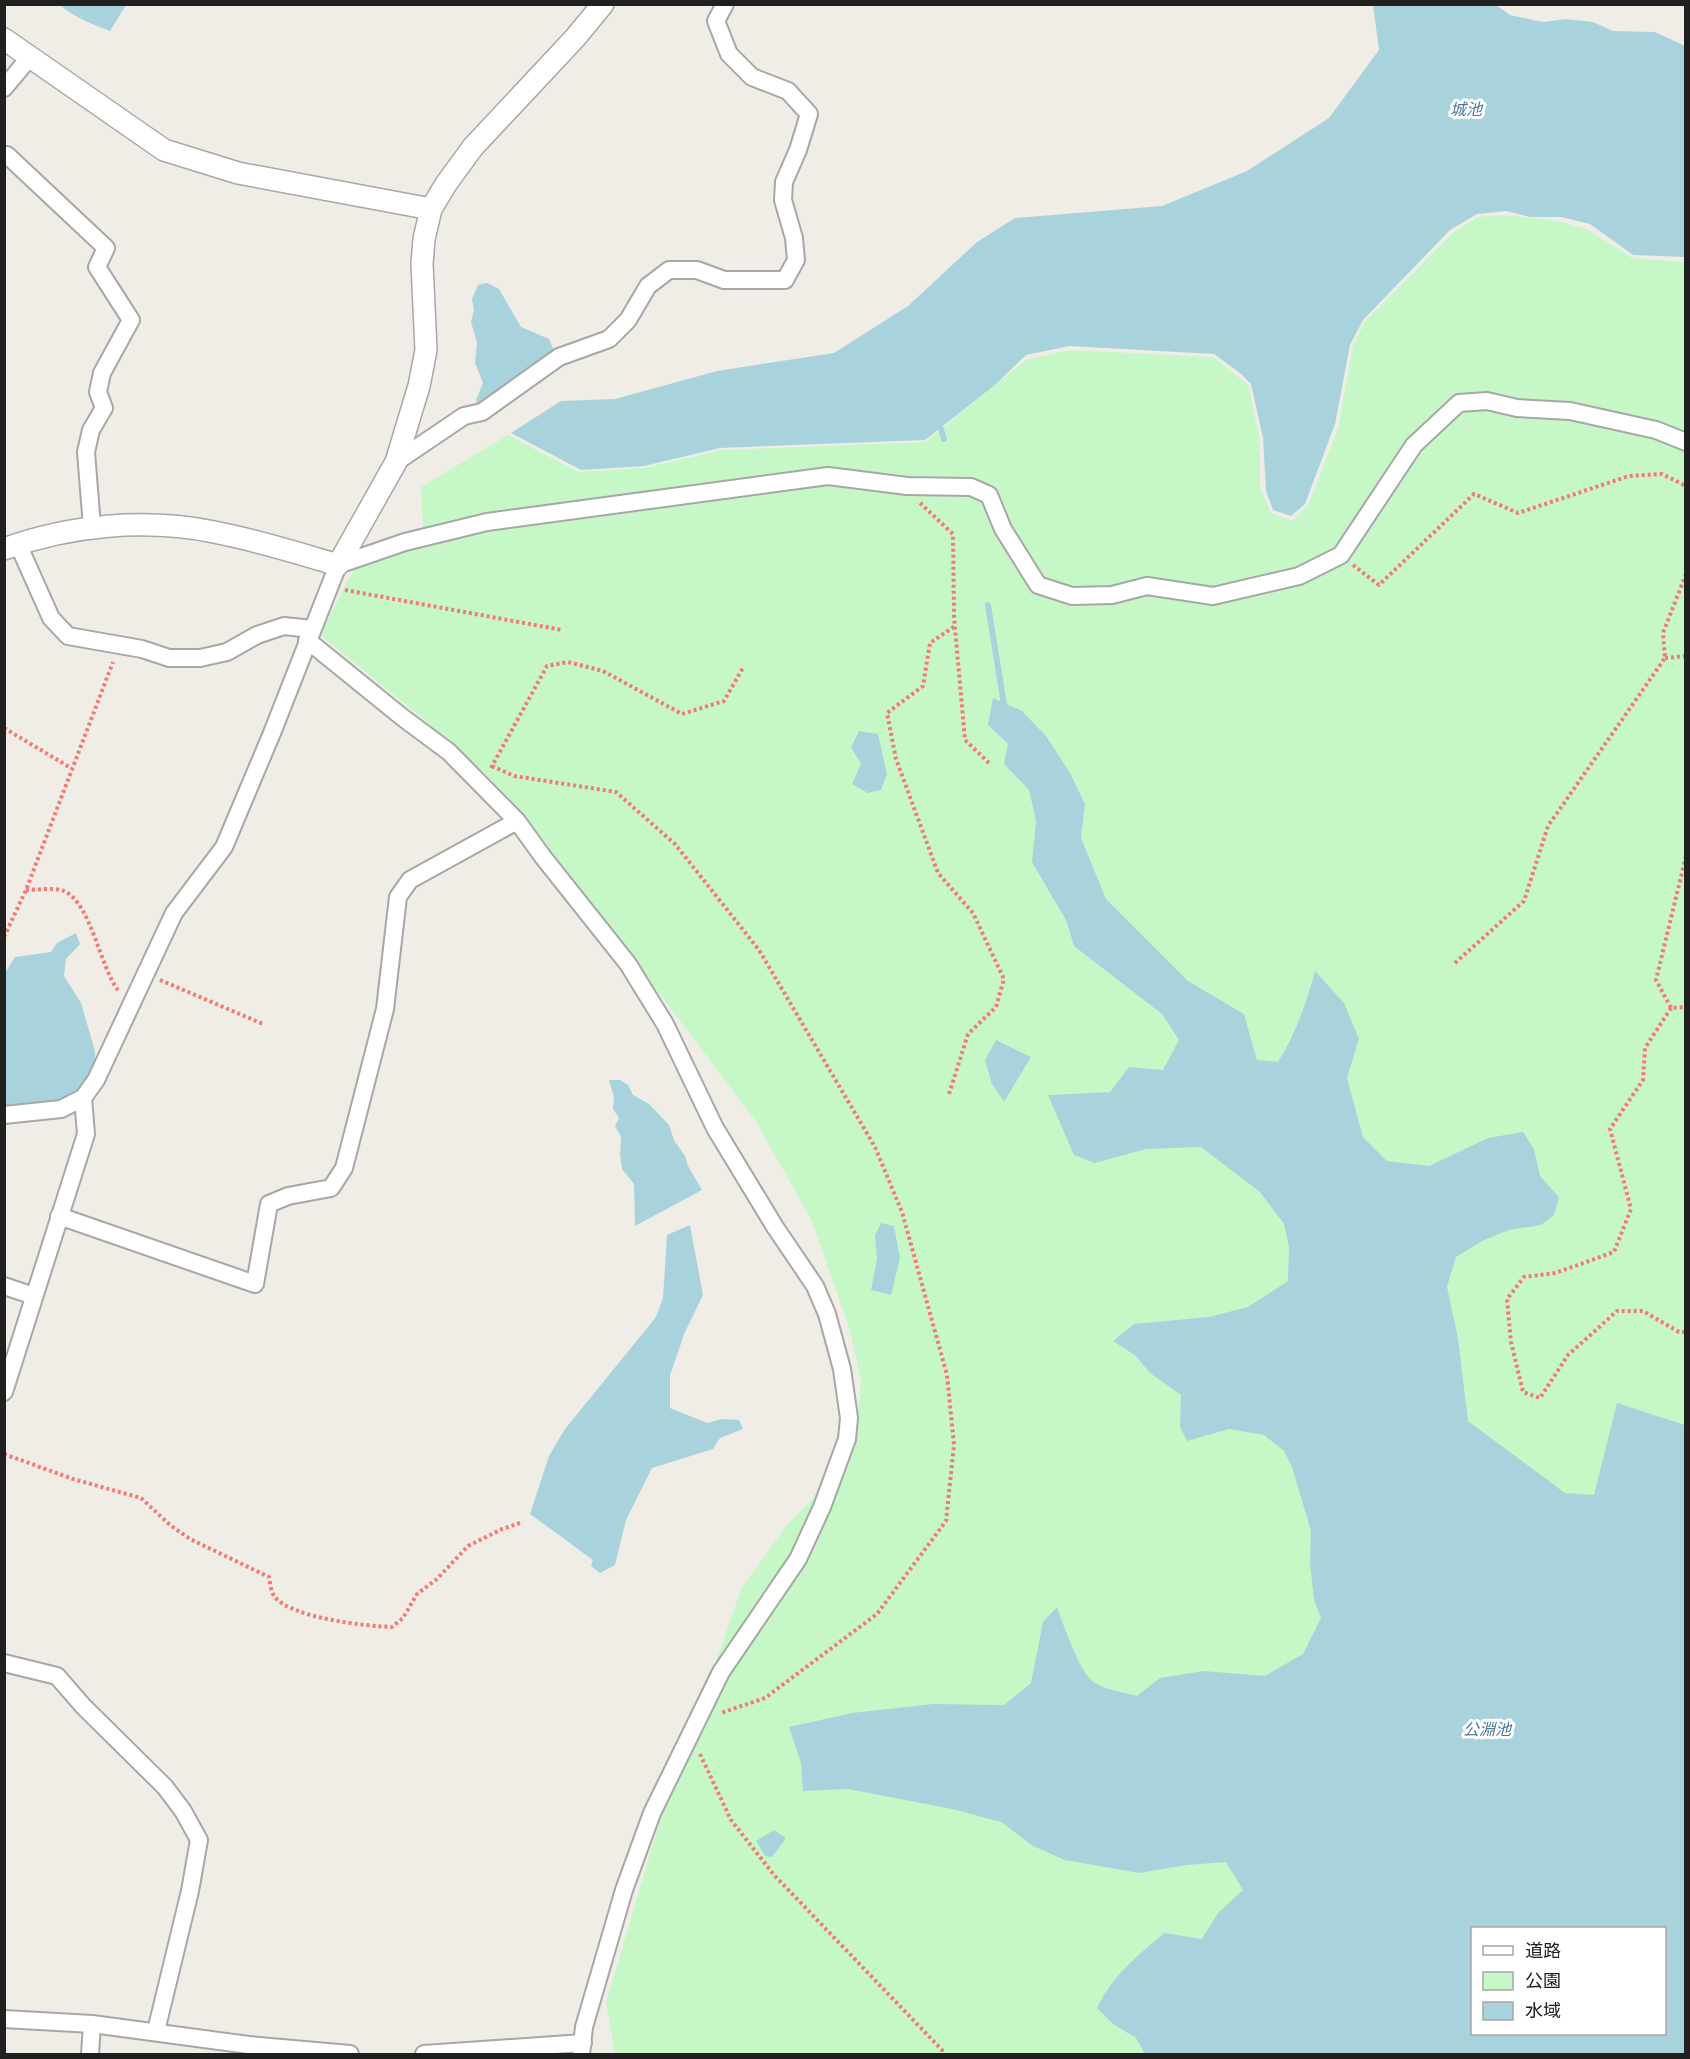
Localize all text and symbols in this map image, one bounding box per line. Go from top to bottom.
water label: 城池 [1450,101,1484,121]
water label: 公淵池 [1463,1721,1513,1741]
legend [1471,1927,1666,2035]
text: 道路 [1525,1941,1561,1964]
text: 公園 [1525,1971,1561,1994]
text: 水域 [1525,2001,1561,2024]

